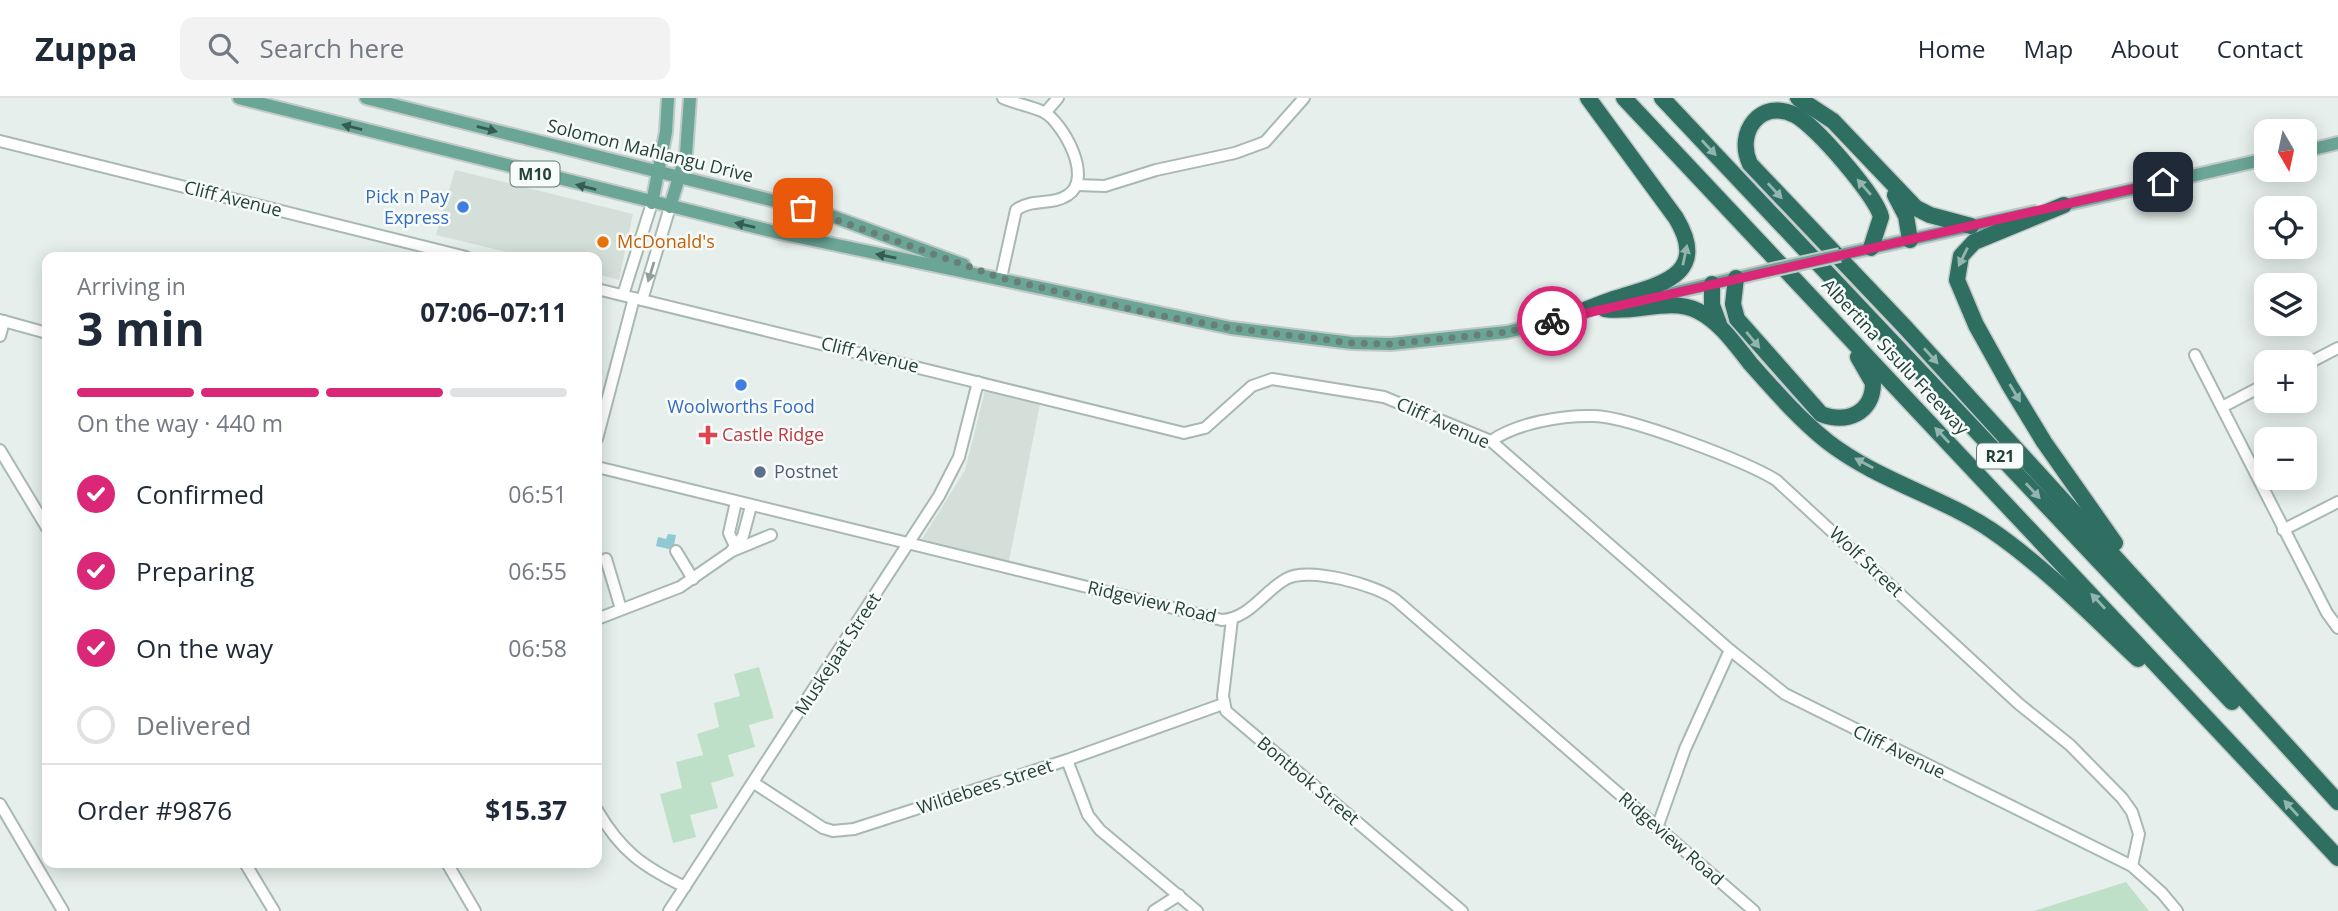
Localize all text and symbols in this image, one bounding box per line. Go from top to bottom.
search box [180,17,670,80]
text: Zuppa [35,26,138,71]
icon: search [204,29,242,67]
text: Search here [260,30,404,66]
text: Home [1918,32,1986,65]
text: Map [2024,32,2073,65]
text: About [2111,32,2179,65]
text: Contact [2217,32,2303,65]
street label: Solomon Mahlangu Drive [545,113,756,187]
north arrow [2254,119,2317,182]
map controls [2254,119,2317,490]
one-way arrow [340,121,362,132]
one-way arrow [477,124,499,135]
one-way arrow [1700,139,1716,156]
pin [2133,152,2193,212]
road number: M10 [510,162,560,186]
icon: home [2144,163,2182,201]
street label: Cliff Avenue [182,174,285,222]
pin [773,178,833,238]
one-way arrow [1857,178,1872,195]
one-way arrow [575,181,597,192]
one-way arrow [1767,182,1783,200]
place label: Pick n Pay Express [365,184,450,229]
icon: bag [784,189,822,227]
button: locate [2254,196,2317,259]
marker: Pick n Pay Express [455,199,471,215]
one-way arrow [734,219,756,230]
place label: McDonald's [617,229,715,253]
marker: McDonald's [595,234,611,250]
one-way arrow [1680,244,1691,266]
one-way arrow [1957,247,1969,268]
one-way arrow [875,251,897,262]
one-way arrow [645,261,655,282]
text: Arriving in [77,270,186,302]
street label: Albertina Sisulu Freeway [1817,273,1975,440]
button: layers [2254,273,2317,336]
courier [1517,286,1587,356]
text: 07:06–07:11 [420,294,567,330]
text: 3 min [77,297,205,359]
icon: bike [1533,302,1571,340]
street label: Cliff Avenue [819,330,922,378]
one-way arrow [1745,331,1761,349]
one-way arrow [1923,347,1939,364]
button: + [2254,350,2317,413]
marker: Woolworths Food [733,377,749,393]
one-way arrow [2009,384,2021,403]
street label: Cliff Avenue [1393,391,1494,453]
place label: Woolworths Food [667,394,815,418]
text: On the way · 440 m [77,407,283,439]
place label: Castle Ridge [722,422,824,446]
one-way arrow [1934,426,1950,444]
marker: Castle Ridge [700,427,716,443]
button: − [2254,427,2317,490]
road number: R21 [1977,444,2023,468]
one-way arrow [1854,458,1874,470]
place label: Postnet [774,459,838,483]
marker: Postnet [752,464,768,480]
icon: check [77,475,115,513]
text: Confirmed [136,476,264,512]
text: 06:51 [508,478,567,510]
one-way arrow [2025,482,2041,500]
street label: Wolf Street [1824,521,1909,602]
icon: check [77,552,115,590]
text: Preparing [136,553,254,589]
text: 06:55 [508,555,567,587]
street label: Ridgeview Road [1085,575,1219,628]
street label: Muskejaat Street [789,588,886,719]
one-way arrow [2090,593,2106,610]
icon: check [77,629,115,667]
text: On the way [136,630,273,666]
text: 06:58 [508,632,567,664]
text: Delivered [136,707,251,743]
street label: Cliff Avenue [1849,718,1950,784]
street label: Bontbok Street [1253,730,1365,830]
street label: Wildebees Street [914,753,1056,819]
street label: Ridgeview Road [1614,786,1729,891]
text: Order #9876 [77,792,232,828]
text: $15.37 [485,792,567,828]
one-way arrow [2284,800,2300,817]

